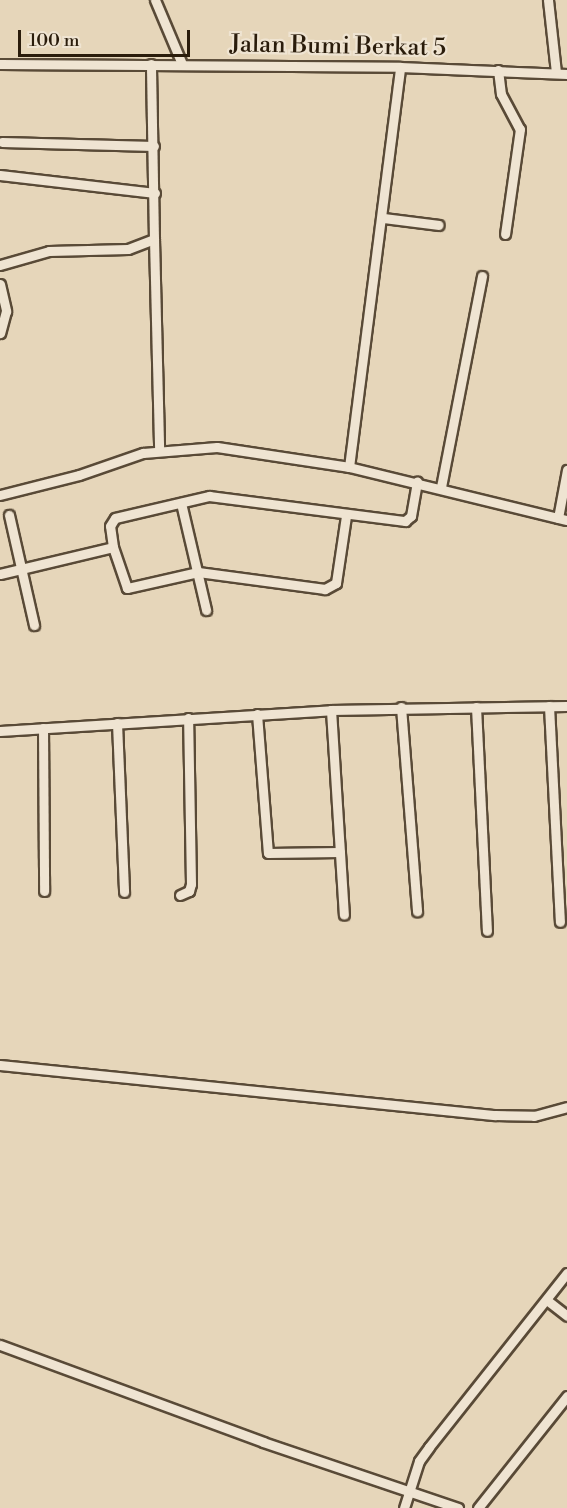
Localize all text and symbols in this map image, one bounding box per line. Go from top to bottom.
scale bar [21,18,194,56]
text: 100 m [29,29,80,52]
street label: Jalan Bumi Berkat 5 [230,31,446,63]

